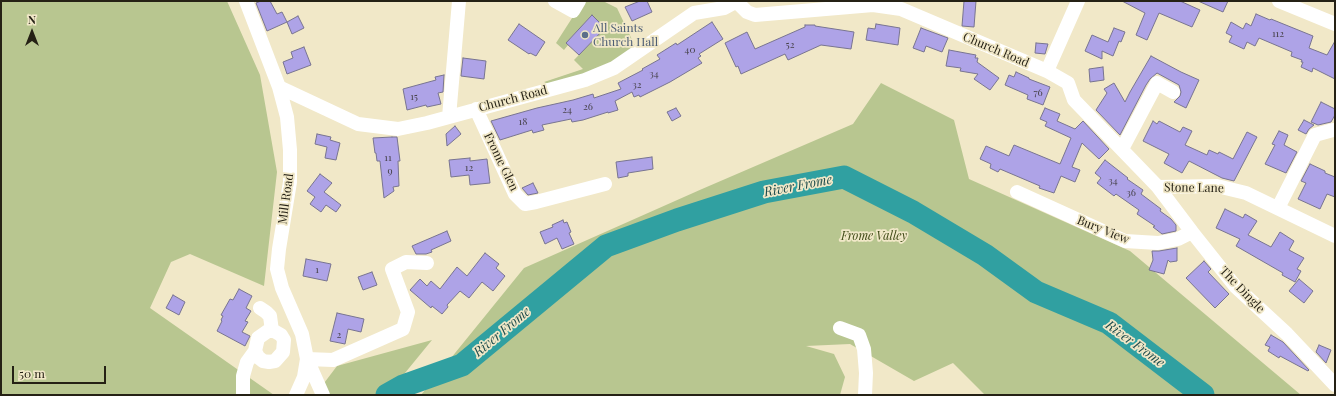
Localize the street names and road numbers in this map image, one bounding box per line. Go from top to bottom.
street label: Church Road [961,30,1031,70]
street label: Church Road [477,83,549,115]
street label: Frome Glen [481,130,521,194]
street label: Mill Road [275,173,297,225]
street label: Stone Lane [1164,180,1224,196]
street label: Bury View [1075,213,1131,247]
street label: The Dingle [1217,264,1267,316]

